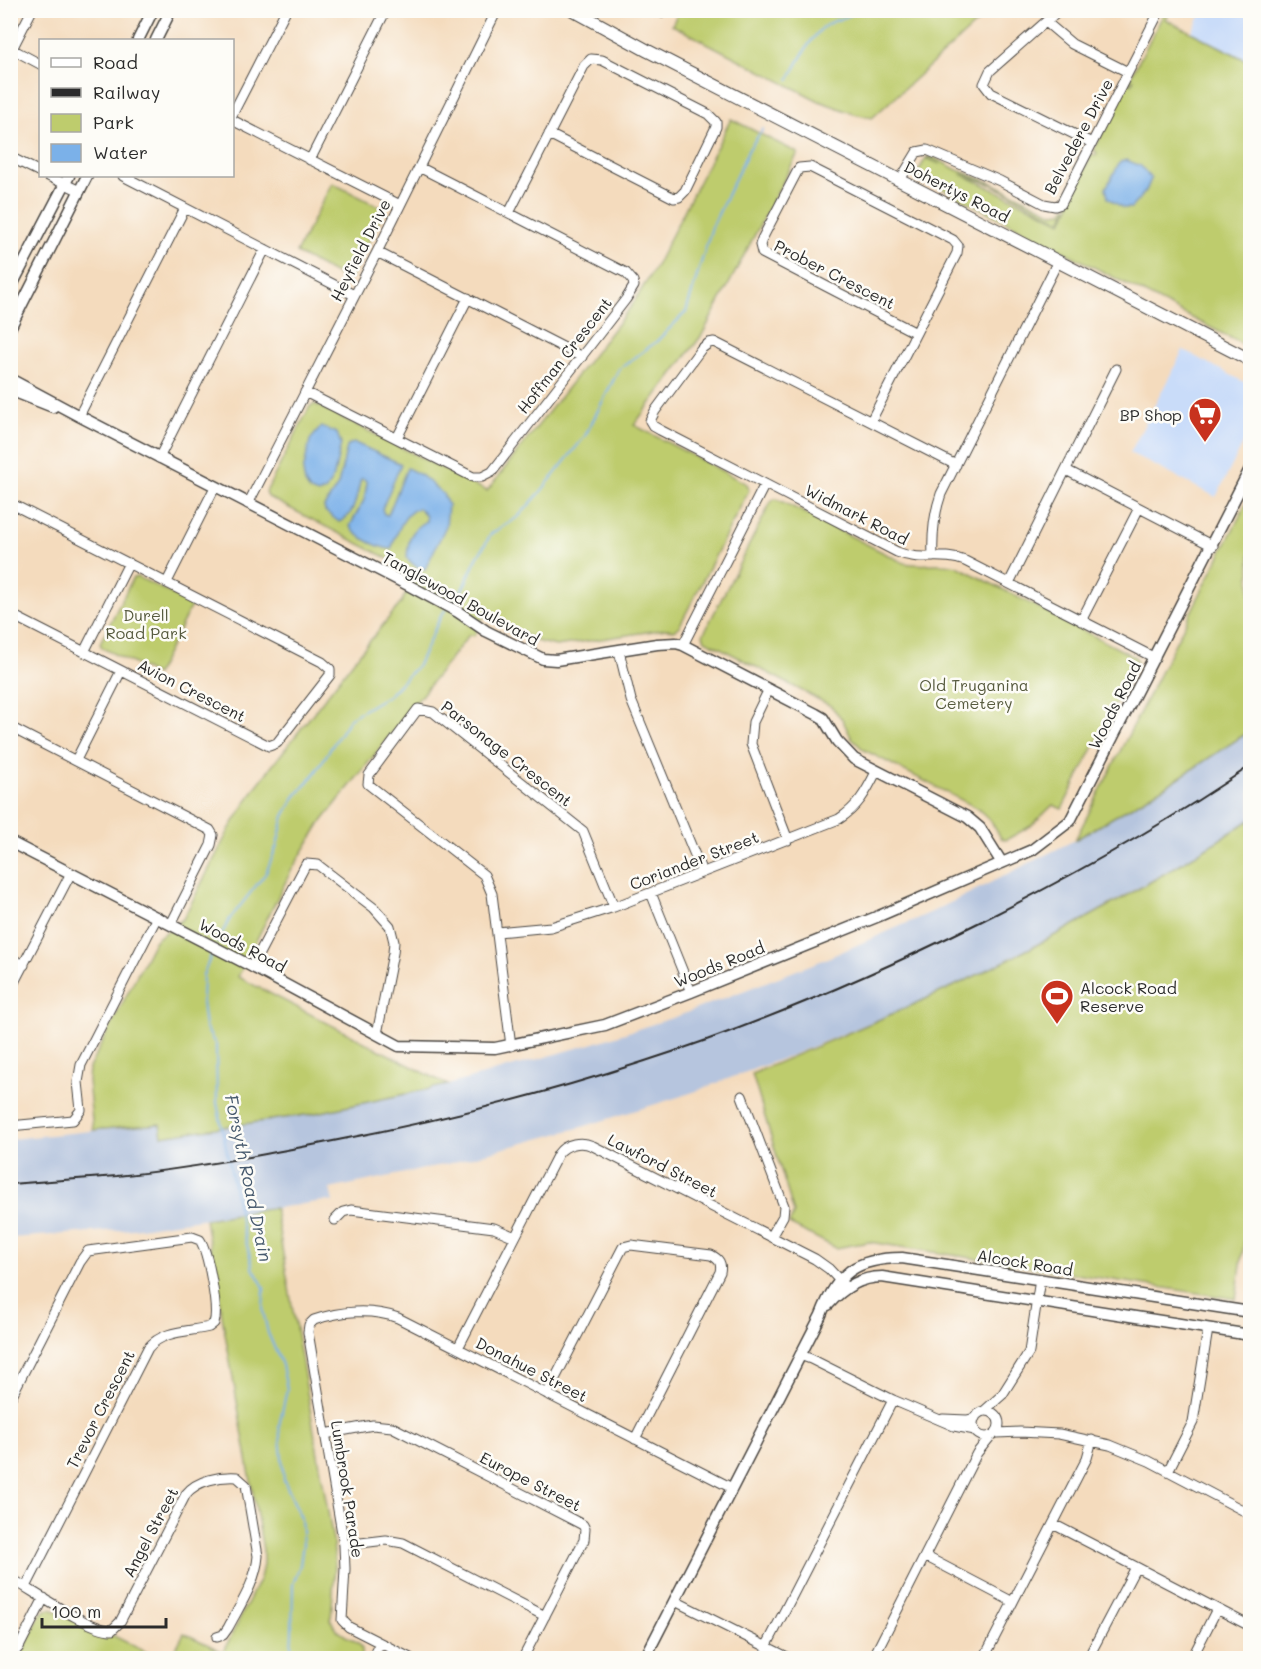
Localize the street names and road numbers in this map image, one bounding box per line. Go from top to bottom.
street label: Belvedere Drive [1039,75,1117,197]
street label: Dohertys Road [901,155,1013,227]
street label: Heyfield Drive [325,195,395,305]
street label: Prober Crescent [771,234,899,314]
street label: Hoffman Crescent [512,292,616,418]
street label: Widmark Road [802,479,912,549]
street label: Tanglewood Boulevard [379,546,543,650]
street label: Avion Crescent [134,654,250,726]
street label: Woods Road [1083,657,1145,753]
street label: Parsonage Crescent [437,695,577,811]
street label: Coriander Street [626,826,762,894]
street label: Woods Road [196,913,290,977]
street label: Woods Road [671,936,767,992]
street label: Lawford Street [604,1128,722,1202]
street label: Alcock Road [976,1244,1074,1280]
street label: Donahue Street [472,1332,592,1406]
street label: Trevor Crescent [61,1346,139,1472]
street label: Lumbrook Parade [327,1419,369,1559]
street label: Europe Street [477,1446,585,1516]
street label: Angel Street [117,1483,183,1581]

